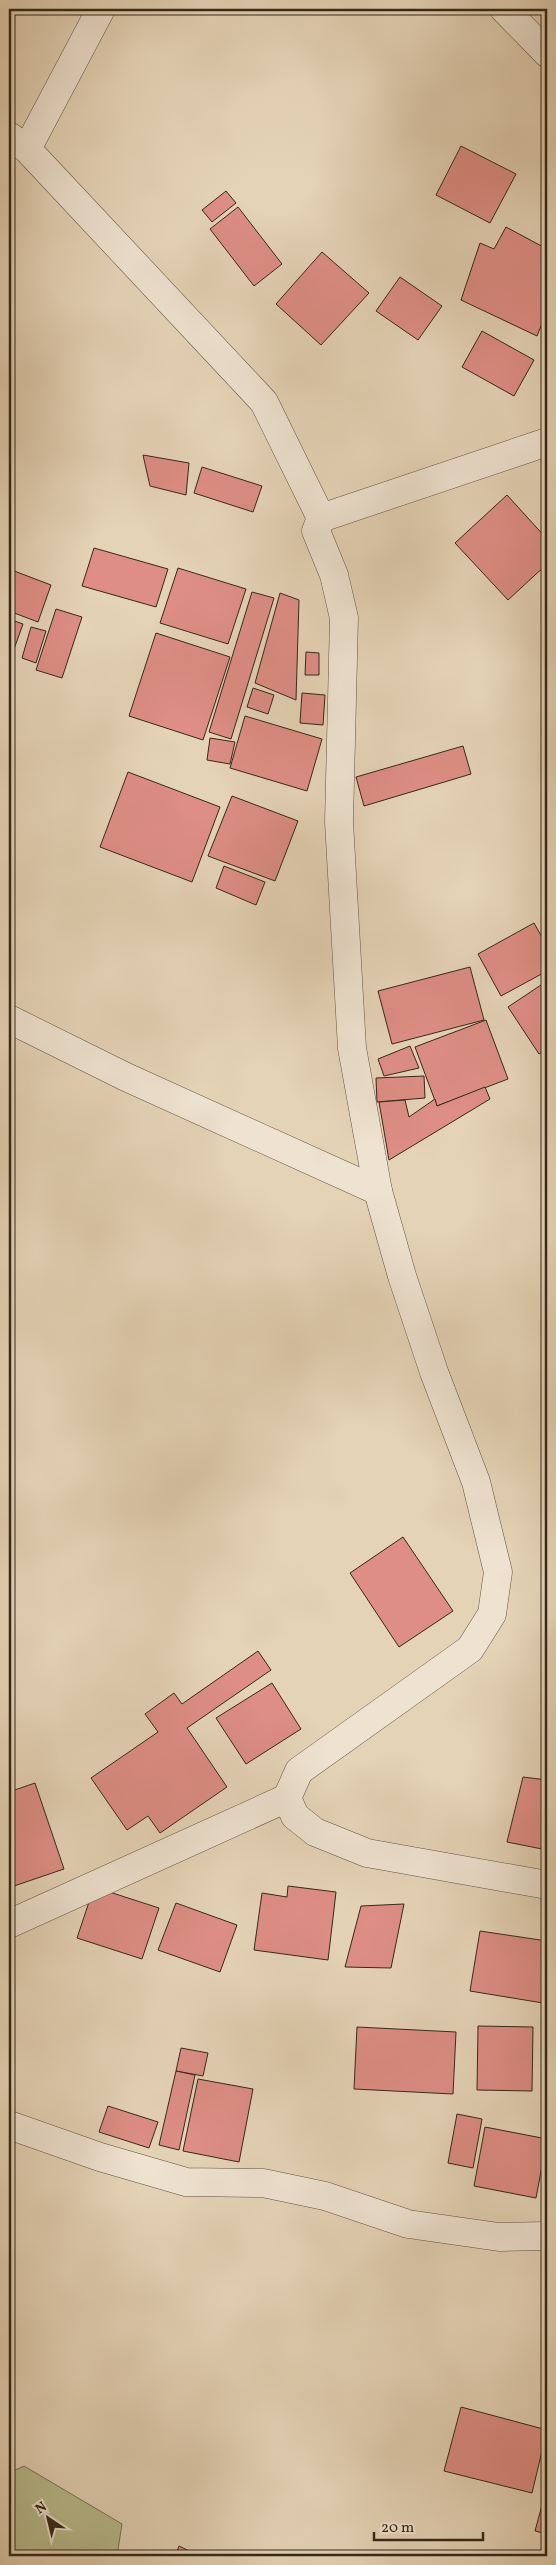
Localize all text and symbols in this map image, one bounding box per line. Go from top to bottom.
north arrow [22,2492,72,2542]
text: N [32,2498,51,2519]
scale bar [374,2510,482,2542]
text: 20 m [381,2518,414,2539]

